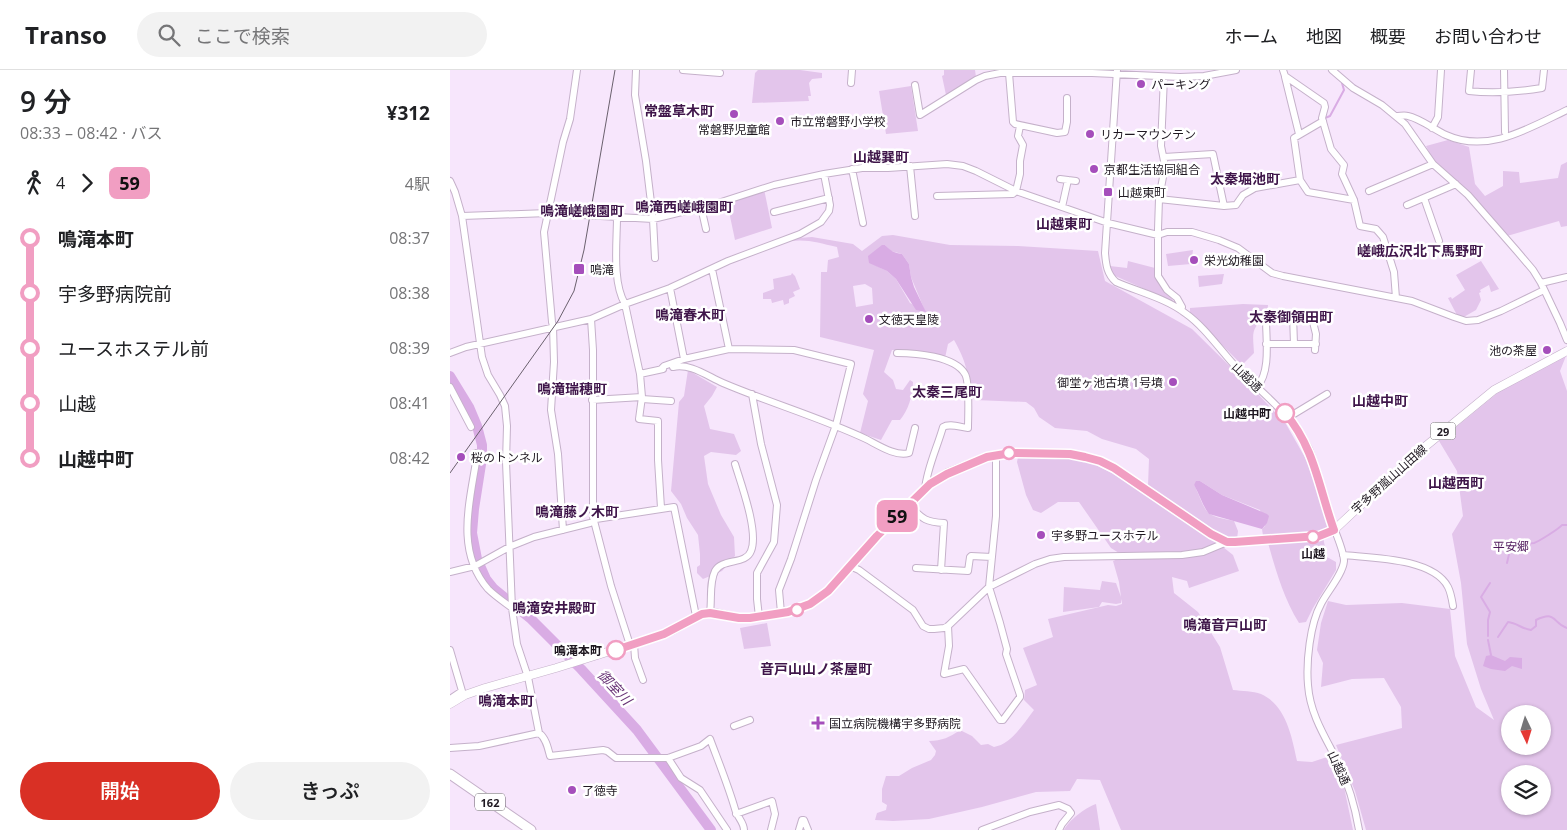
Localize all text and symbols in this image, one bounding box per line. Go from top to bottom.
search box [137,12,487,57]
text: Transo [25,18,107,51]
icon: search [155,21,183,49]
text: ここで検索 [195,23,290,49]
text: ホーム [1225,24,1278,48]
text: 地図 [1306,24,1342,48]
text: 概要 [1370,24,1406,48]
text: お問い合わせ [1434,24,1542,48]
place label: パーキング [1151,76,1211,93]
marker: パーキング [1135,78,1147,90]
text: 9 分 [20,82,71,120]
text: ¥312 [387,100,430,126]
district label: 常盤草木町 [644,101,714,120]
marker: 常磐野児童館 [728,108,740,120]
place label: 市立常磐野小学校 [790,113,886,130]
marker: 市立常磐野小学校 [774,115,786,127]
place label: 常磐野児童館 [698,121,770,138]
text: 08:33 – 08:42 · バス [20,122,162,144]
place label: リカーマウンテン [1100,126,1196,143]
marker: リカーマウンテン [1084,128,1096,140]
district label: 山越巽町 [853,147,909,166]
place label: 京都生活協同組合 [1104,161,1200,178]
marker: 京都生活協同組合 [1088,163,1100,175]
icon: walk [20,169,48,197]
icon: forward [73,169,101,197]
district label: 太秦堀池町 [1210,169,1280,188]
text: 59 [119,171,140,195]
text: 4 [56,172,65,194]
text: 4駅 [405,173,430,195]
place label: 山越東町 [1118,184,1166,201]
marker: 山越東町 [1102,186,1114,198]
district label: 鳴滝西嵯峨園町 [635,197,733,216]
district label: 鳴滝嵯峨園町 [540,201,624,220]
district label: 山越東町 [1036,214,1092,233]
text: 鳴滝本町 [58,226,134,252]
text: 08:37 [389,227,430,249]
district label: 嵯峨広沢北下馬野町 [1357,241,1483,260]
place label: 栄光幼稚園 [1204,252,1264,269]
marker: 栄光幼稚園 [1188,254,1200,266]
place label: 鳴滝 [590,261,614,278]
marker: 鳴滝 [572,262,586,276]
text: 宇多野病院前 [58,281,172,307]
text: 08:38 [389,282,430,304]
district label: 鳴滝春木町 [655,305,725,324]
district label: 太秦御領田町 [1249,307,1333,326]
place label: 文徳天皇陵 [879,311,939,328]
marker: 文徳天皇陵 [863,313,875,325]
text: ユースホステル前 [58,336,209,362]
text: 08:39 [389,337,430,359]
place label: 池の茶屋 [1489,342,1537,359]
marker: 池の茶屋 [1541,344,1553,356]
street label: 山越通 [1228,358,1266,396]
place label: 御堂ヶ池古墳 1号墳 [1057,374,1163,391]
marker: 御堂ヶ池古墳 1号墳 [1167,376,1179,388]
district label: 鳴滝瑞穂町 [537,379,607,398]
district label: 太秦三尾町 [912,382,982,401]
text: 山越 [58,391,96,417]
district label: 山越中町 [1352,391,1408,410]
text: 08:41 [389,392,430,414]
marker: 山越中町 [1275,403,1295,423]
place label: 山越中町 [1223,405,1271,422]
road number: 29 [1430,422,1456,440]
street label: 宇多野嵐山山田線 [1348,441,1430,517]
text: 山越中町 [58,446,134,472]
unlabelled marker [1002,446,1016,460]
text: 08:42 [389,447,430,469]
place label: 桜のトンネル [471,449,543,466]
marker: 桜のトンネル [455,451,467,463]
district label: 山越西町 [1428,473,1484,492]
line badge: 59 [874,500,920,532]
district label: 鳴滝藤ノ木町 [535,502,619,521]
text: 59 [887,504,907,528]
place label: 宇多野ユースホテル [1051,527,1158,544]
marker: 宇多野ユースホテル [1035,529,1047,541]
marker: 山越 [1306,530,1320,544]
park label: 平安郷 [1493,538,1529,555]
place label: 山越 [1301,545,1325,562]
district label: 鳴滝安井殿町 [512,598,596,617]
unlabelled marker [790,603,804,617]
district label: 鳴滝音戸山町 [1183,615,1267,634]
marker: 鳴滝本町 [606,640,626,660]
place label: 鳴滝本町 [554,642,602,659]
district label: 音戸山山ノ茶屋町 [760,659,872,678]
water label: 御室川 [594,665,638,710]
district label: 鳴滝本町 [478,691,534,710]
north arrow [1501,705,1551,755]
map controls [1501,705,1551,815]
place label: 国立病院機構宇多野病院 [829,715,961,732]
marker: 国立病院機構宇多野病院 [811,716,825,730]
street label: 山越通 [1324,748,1354,788]
button: 開始 [20,762,220,820]
button: きっぷ [230,762,430,820]
button: layers [1501,765,1551,815]
place label: 了徳寺 [582,782,618,799]
marker: 了徳寺 [566,784,578,796]
road number: 162 [475,794,505,810]

